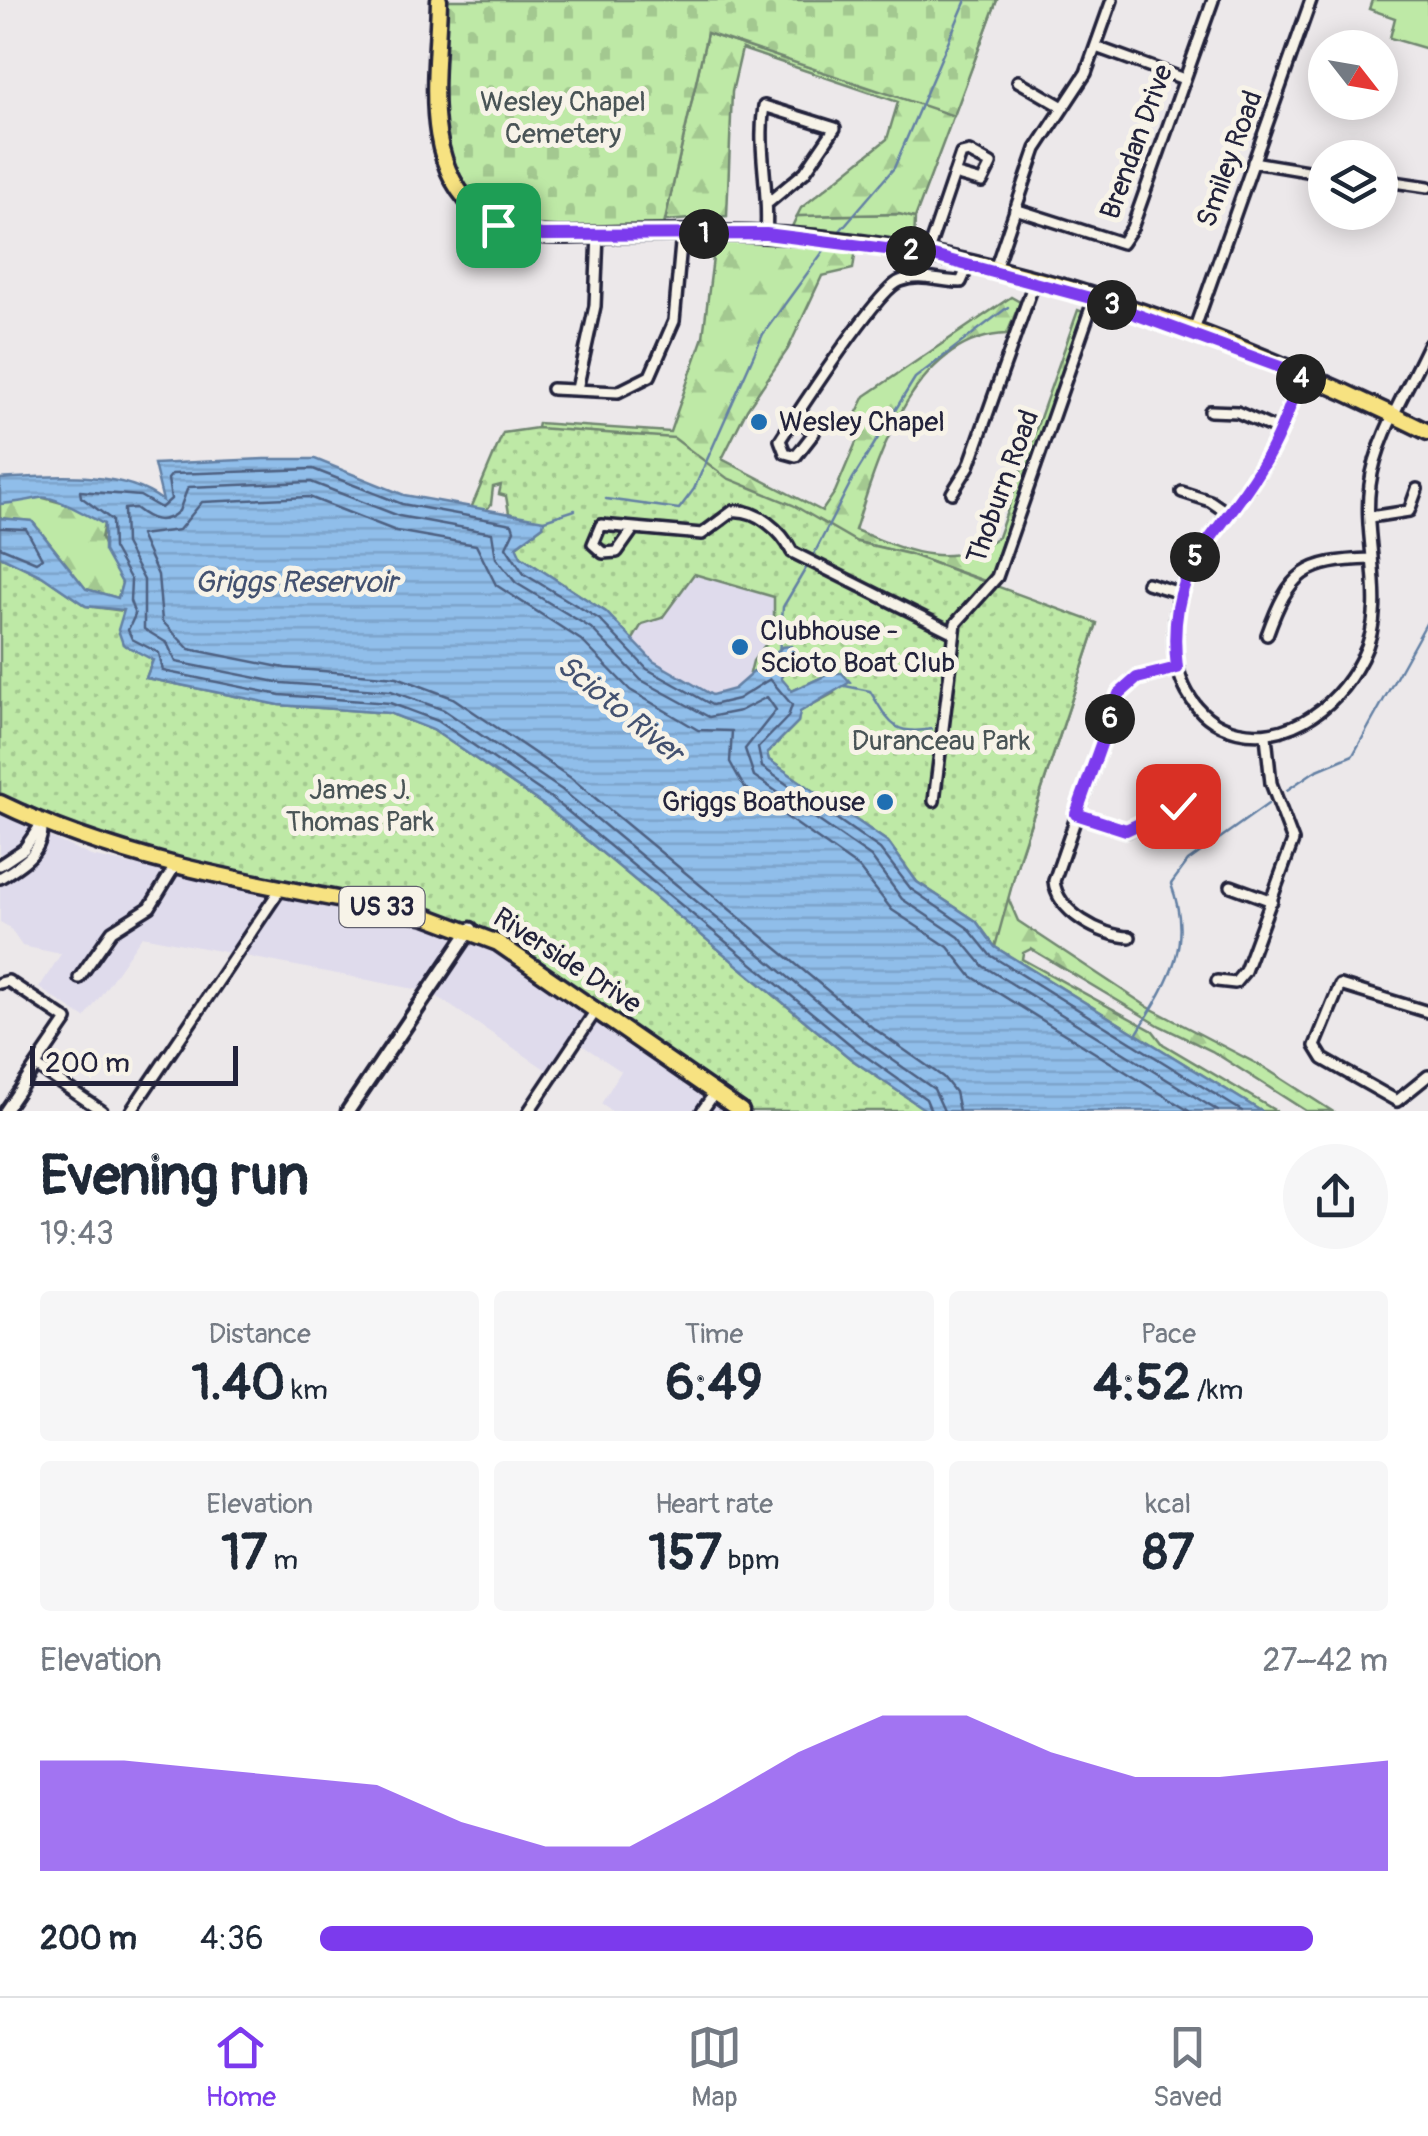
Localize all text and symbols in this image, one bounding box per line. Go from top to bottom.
north arrow [1308,30,1398,120]
map controls [1308,30,1398,230]
street label: Brendan Drive [1093,60,1181,224]
park label: Wesley Chapel Cemetery [480,85,646,152]
street label: Smiley Road [1189,86,1271,232]
button: layers [1308,140,1398,230]
pin [456,183,541,268]
icon: arrive [471,198,526,253]
pin: 1 [679,209,729,259]
text: 1 [699,216,709,251]
pin: 2 [886,226,936,276]
text: 2 [903,233,919,268]
pin: 3 [1087,280,1137,330]
text: 3 [1104,287,1120,322]
pin: 4 [1276,354,1326,404]
text: 4 [1293,361,1309,396]
place label: Wesley Chapel [779,405,945,440]
street label: Thoburn Road [959,405,1047,569]
marker: Wesley Chapel [748,411,770,433]
pin: 5 [1170,532,1220,582]
text: 5 [1187,539,1203,574]
water label: Griggs Reservoir [195,564,401,601]
place label: Clubhouse - Scioto Boat Club [760,614,955,681]
marker: Clubhouse - Scioto Boat Club [729,636,751,658]
water label: Scioto River [549,647,693,773]
pin: 6 [1085,694,1135,744]
text: 6 [1102,701,1118,736]
park label: Duranceau Park [852,724,1031,759]
pin [1136,764,1221,849]
park label: James J. Thomas Park [286,773,435,840]
icon: check [1151,779,1206,834]
place label: Griggs Boathouse [662,785,865,820]
marker: Griggs Boathouse [874,791,896,813]
road number: US 33 [340,887,424,927]
street label: Riverside Drive [486,900,648,1022]
scale bar [30,1041,238,1086]
text: 200 m [45,1046,130,1081]
text: Evening run [40,1142,309,1211]
button: share [1283,1144,1388,1249]
text: 19:43 [40,1214,114,1254]
text: Distance [208,1317,311,1352]
text: Time [685,1317,743,1352]
text: Pace [1141,1317,1196,1352]
text: 1.40 [192,1352,285,1415]
text: 6:49 [665,1352,763,1415]
text: 4:52 [1093,1352,1191,1415]
text: km [285,1373,328,1408]
text: /km [1191,1373,1243,1408]
text: Elevation [206,1487,313,1522]
text: Heart rate [655,1487,773,1522]
text: kcal [1146,1487,1191,1522]
text: 17 [221,1522,267,1585]
text: 157 [648,1522,722,1585]
text: 87 [1143,1522,1194,1585]
text: m [267,1543,298,1578]
text: bpm [722,1543,780,1578]
text: Elevation [40,1641,162,1681]
text: 27–42 m [1263,1641,1388,1681]
text: 200 m [40,1919,137,1959]
text: 4:36 [200,1919,264,1959]
tab: Home [205,2020,276,2115]
tab: Map [687,2020,742,2115]
tab: Saved [1153,2020,1222,2115]

